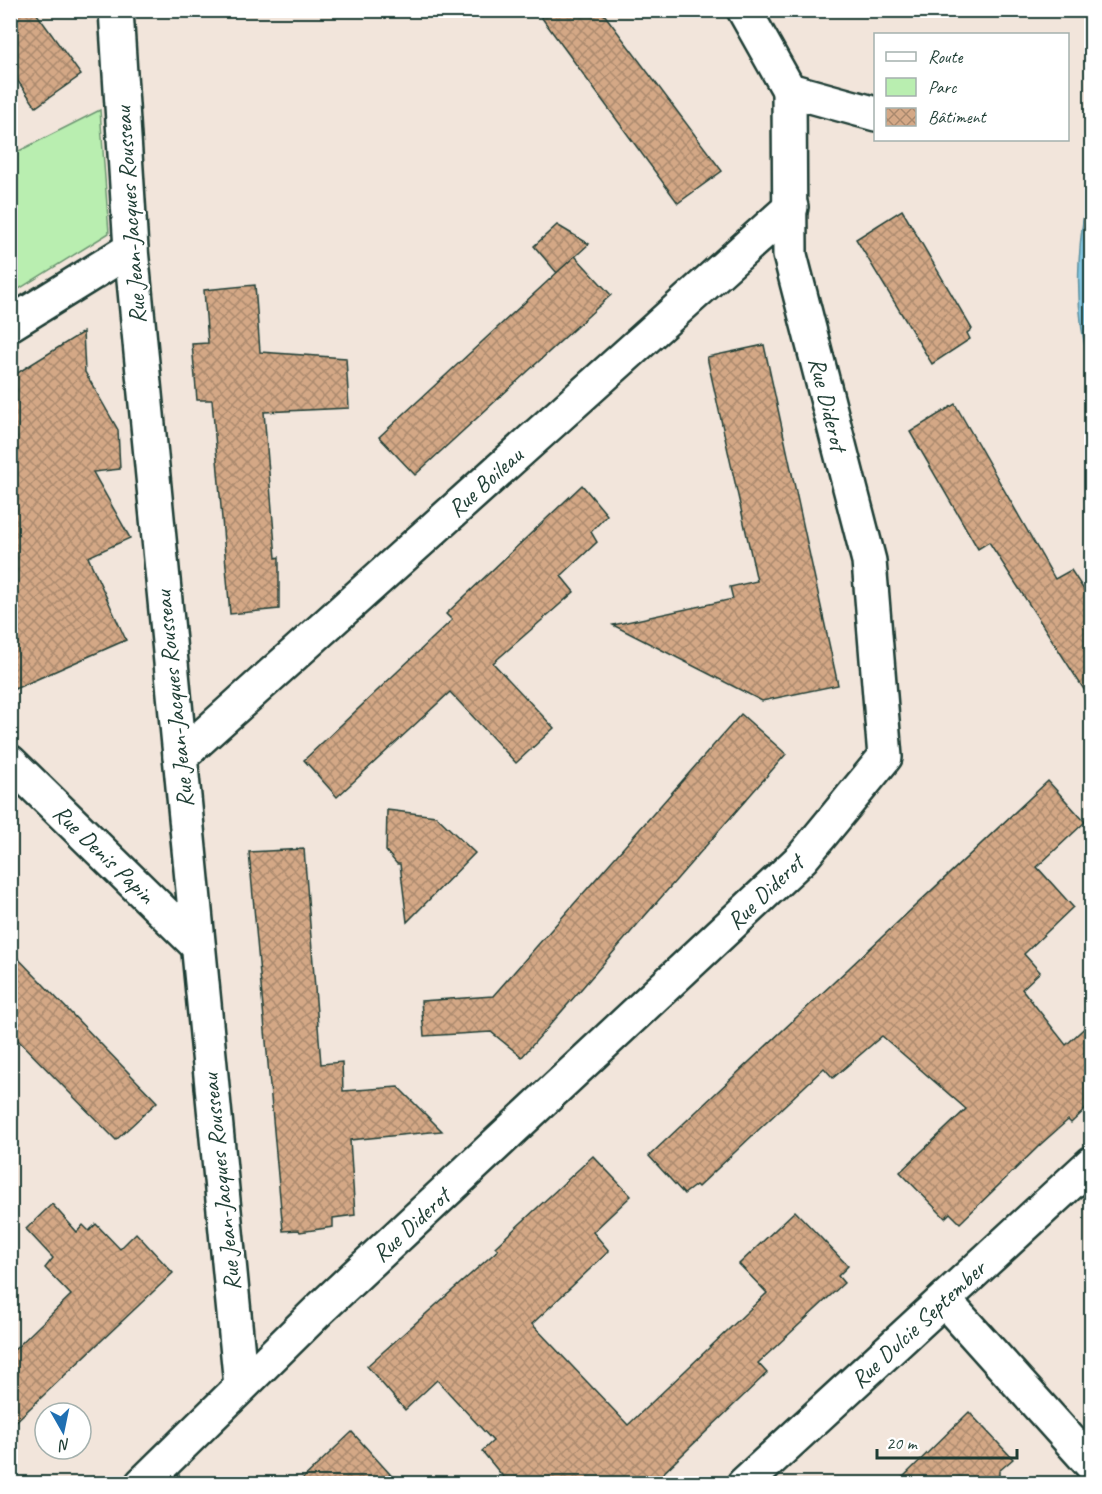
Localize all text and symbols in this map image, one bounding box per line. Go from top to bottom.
legend [874,33,1069,141]
text: Route [928,46,963,68]
text: Parc [928,76,957,98]
street label: Rue Jean-Jacques Rousseau [107,103,153,325]
text: Bâtiment [928,106,988,128]
street label: Rue Diderot [802,354,855,457]
street label: Rue Boileau [441,439,530,523]
street label: Rue Jean-Jacques Rousseau [147,587,200,809]
street label: Rue Denis Papin [47,798,162,911]
street label: Rue Diderot [720,846,812,936]
street label: Rue Jean-Jacques Rousseau [194,1070,247,1292]
street label: Rue Diderot [366,1179,458,1268]
street label: Rue Dulcie September [844,1252,994,1394]
north arrow [33,1401,93,1461]
scale bar [877,1422,1016,1460]
text: 20 m [886,1432,919,1454]
text: N [56,1434,72,1456]

